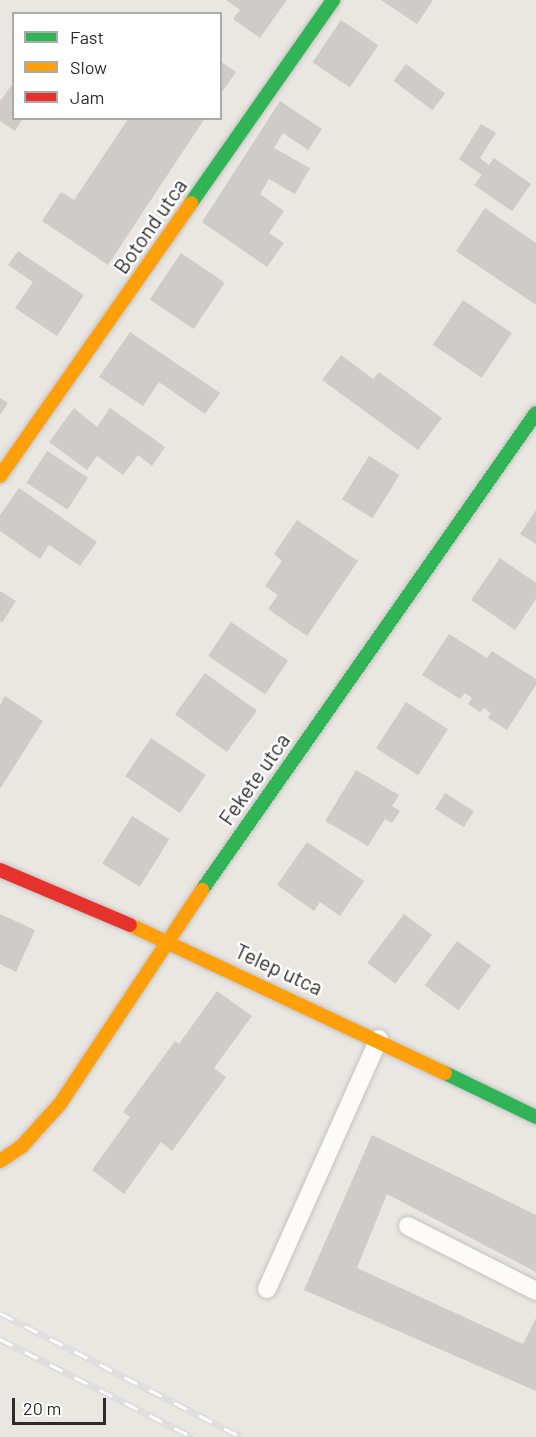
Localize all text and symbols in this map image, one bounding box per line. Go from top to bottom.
legend [12,12,222,120]
text: Fast [70,26,104,48]
text: Slow [70,56,107,78]
text: Jam [70,86,104,108]
street label: Botond utca [108,174,192,278]
street label: Fekete utca [213,728,295,830]
street label: Telep utca [231,938,327,1000]
scale bar [15,1386,110,1424]
text: 20 m [23,1397,61,1419]

